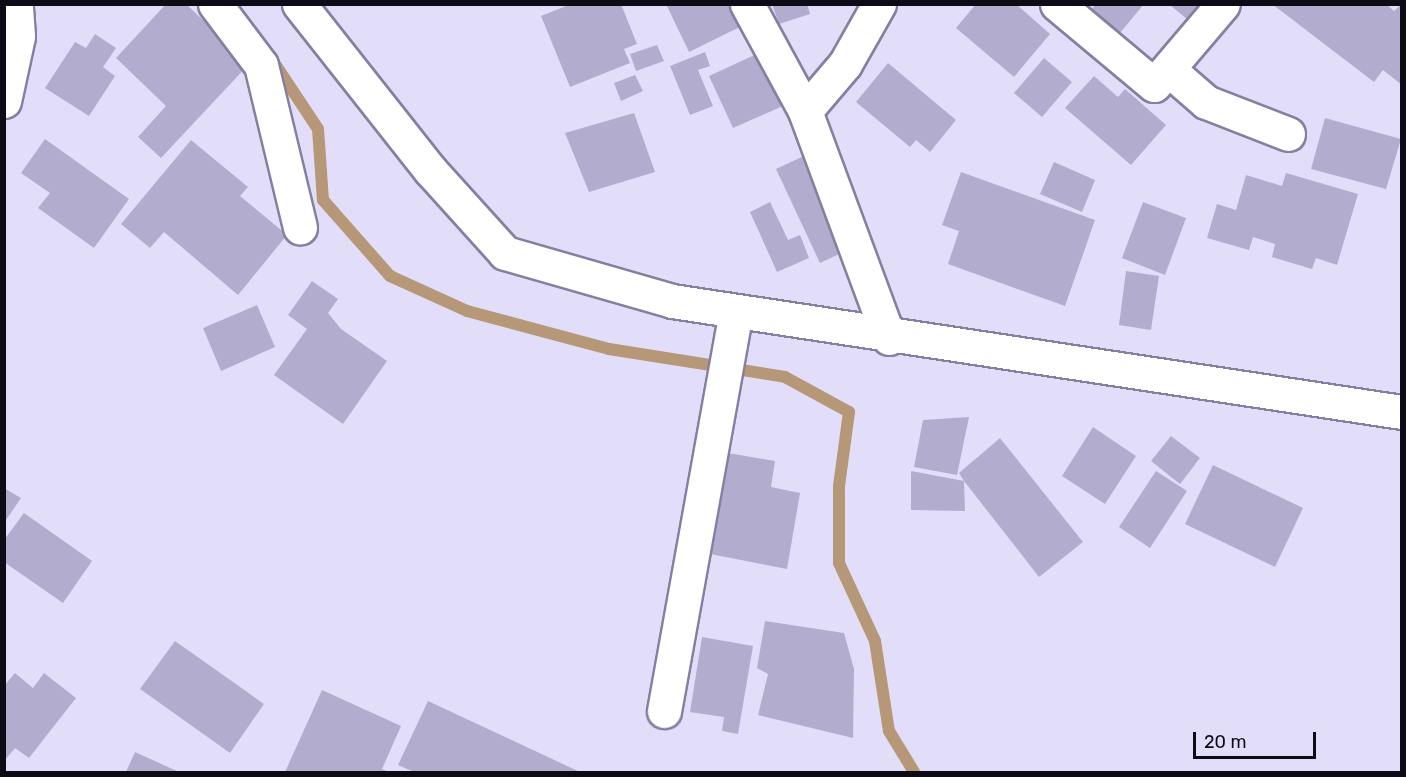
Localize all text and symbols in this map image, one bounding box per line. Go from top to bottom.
scale bar [1196,720,1319,758]
text: 20 m [1204,731,1246,753]

